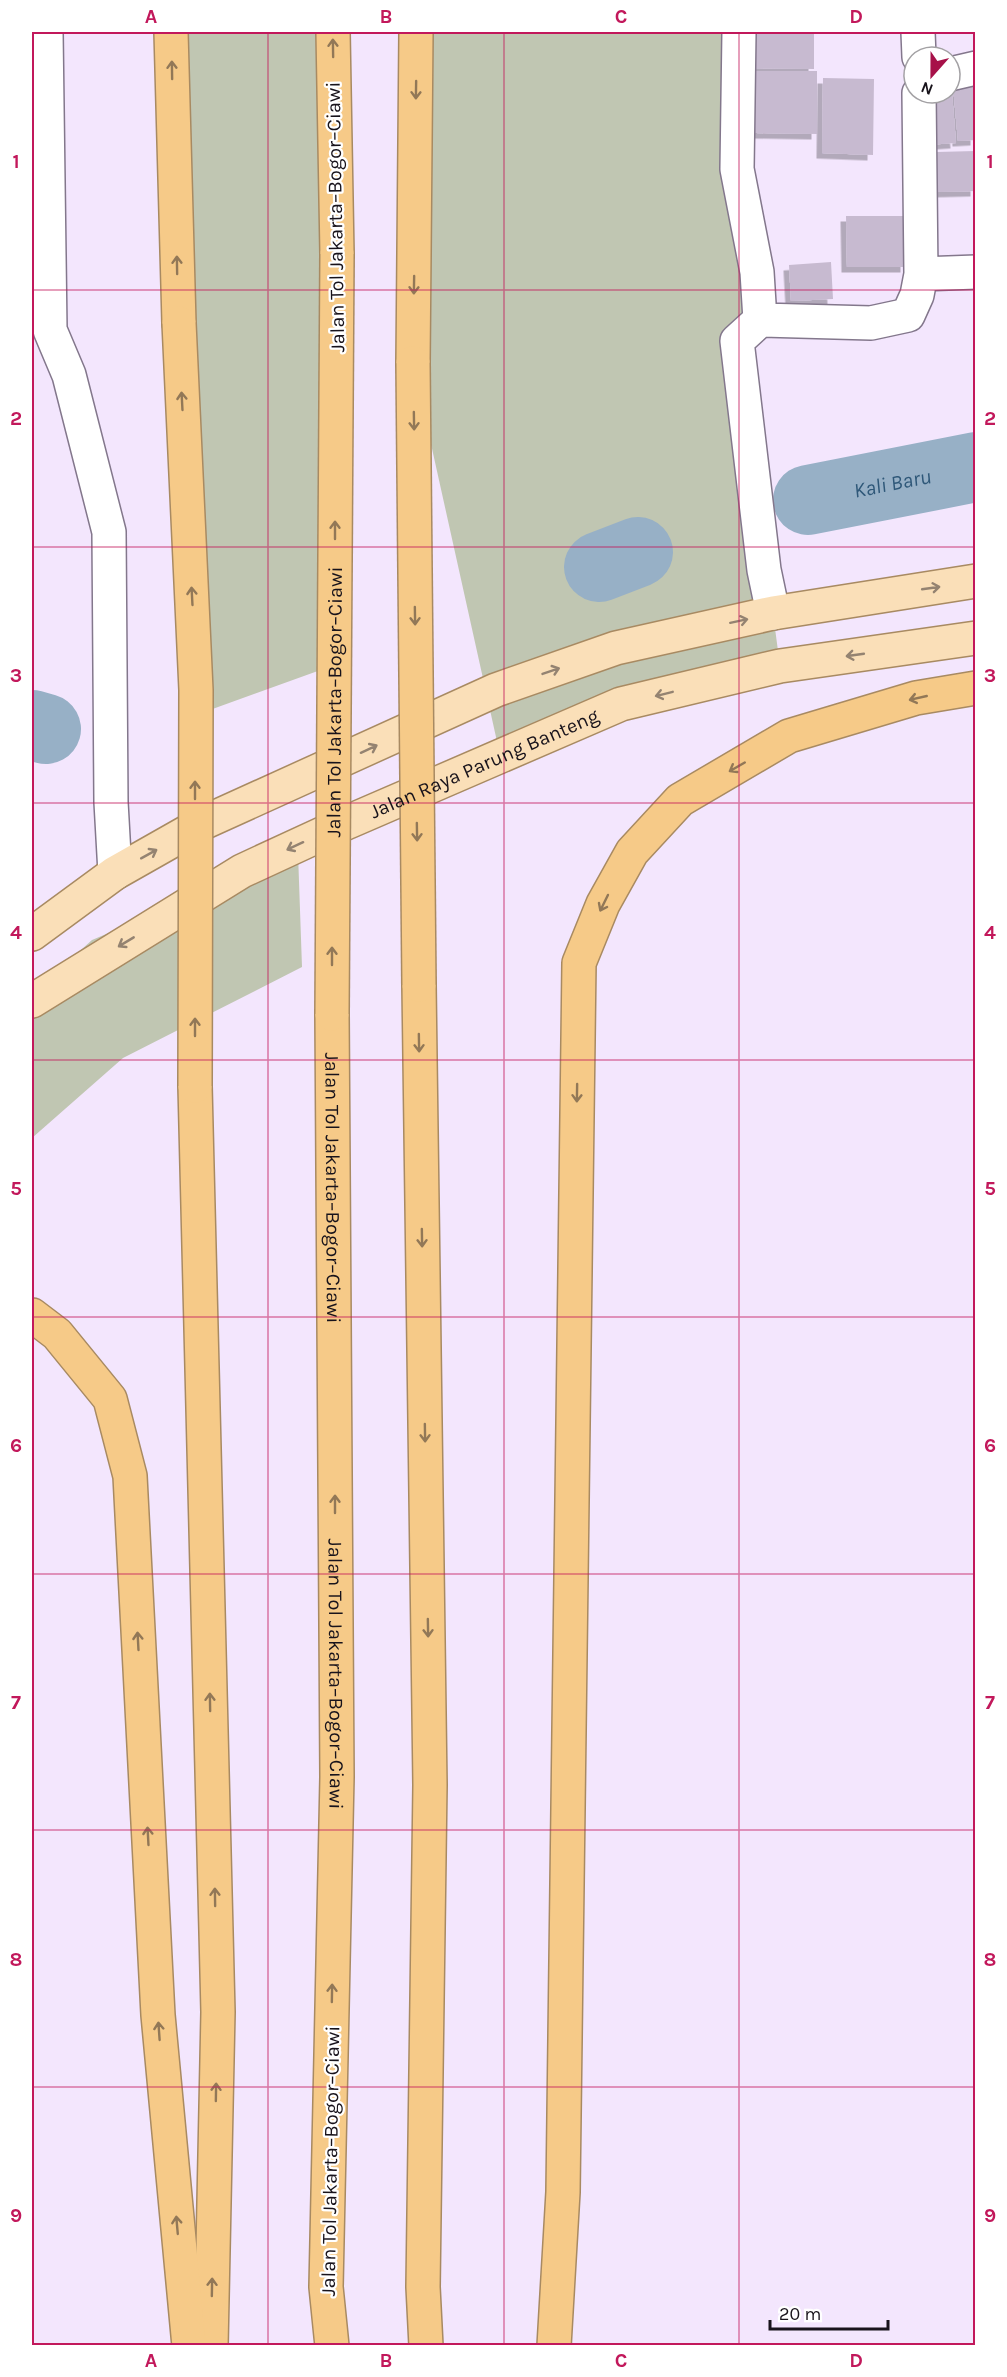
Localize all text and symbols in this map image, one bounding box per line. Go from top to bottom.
text: A [145,5,158,28]
text: B [380,5,392,28]
text: C [615,5,627,28]
text: D [849,5,863,28]
one-way arrow [327,39,339,59]
north arrow [902,45,962,105]
one-way arrow [166,60,178,80]
text: N [918,78,936,99]
one-way arrow [410,79,422,99]
street label: Jalan Tol Jakarta–Bogor–Ciawi [322,81,349,353]
text: 1 [12,150,20,173]
text: 1 [986,150,994,173]
one-way arrow [171,255,183,275]
one-way arrow [408,274,420,294]
one-way arrow [177,391,188,411]
text: 2 [10,407,22,430]
text: 2 [984,407,996,430]
one-way arrow [408,411,420,431]
water label: Kali Baru [852,464,933,503]
one-way arrow [329,520,341,540]
street label: Jalan Tol Jakarta–Bogor–Ciawi [322,566,347,838]
one-way arrow [921,582,941,593]
one-way arrow [186,586,197,606]
one-way arrow [409,606,421,626]
one-way arrow [729,614,748,626]
one-way arrow [846,650,866,661]
text: 3 [10,664,22,687]
one-way arrow [541,664,560,675]
text: 3 [984,664,996,687]
one-way arrow [655,688,674,700]
one-way arrow [909,693,928,704]
street label: Jalan Raya Parung Banteng [366,704,602,823]
one-way arrow [360,742,378,754]
one-way arrow [729,761,746,773]
one-way arrow [189,781,201,801]
one-way arrow [411,822,423,842]
one-way arrow [287,841,305,853]
one-way arrow [140,847,157,859]
one-way arrow [598,894,610,912]
text: 4 [10,921,22,944]
text: 4 [984,921,996,944]
one-way arrow [118,937,135,949]
one-way arrow [326,946,338,966]
one-way arrow [189,1018,201,1038]
one-way arrow [414,1033,425,1053]
street label: Jalan Tol Jakarta–Bogor–Ciawi [320,1052,345,1324]
one-way arrow [571,1083,583,1103]
text: 5 [10,1177,22,1200]
text: 5 [984,1177,996,1200]
one-way arrow [417,1228,428,1248]
one-way arrow [419,1423,431,1443]
text: 6 [10,1434,22,1457]
text: 6 [984,1434,996,1457]
one-way arrow [329,1495,341,1515]
street label: Jalan Tol Jakarta–Bogor–Ciawi [323,1538,348,1810]
one-way arrow [422,1618,434,1638]
one-way arrow [133,1632,144,1652]
text: 7 [11,1691,21,1714]
text: 7 [985,1691,995,1714]
one-way arrow [204,1693,216,1713]
one-way arrow [143,1826,154,1846]
one-way arrow [209,1888,221,1908]
text: 8 [10,1948,22,1971]
text: 8 [984,1948,996,1971]
one-way arrow [326,1984,338,2004]
one-way arrow [153,2021,164,2041]
street label: Jalan Tol Jakarta–Bogor–Ciawi [317,2025,344,2297]
one-way arrow [210,2083,222,2103]
text: 9 [10,2204,22,2227]
text: 9 [984,2204,996,2227]
one-way arrow [171,2215,182,2235]
one-way arrow [207,2278,218,2298]
scale bar [770,2293,888,2331]
text: 20 m [779,2303,821,2325]
text: A [145,2349,158,2372]
text: B [380,2349,392,2372]
text: C [615,2349,627,2372]
text: D [849,2349,863,2372]

